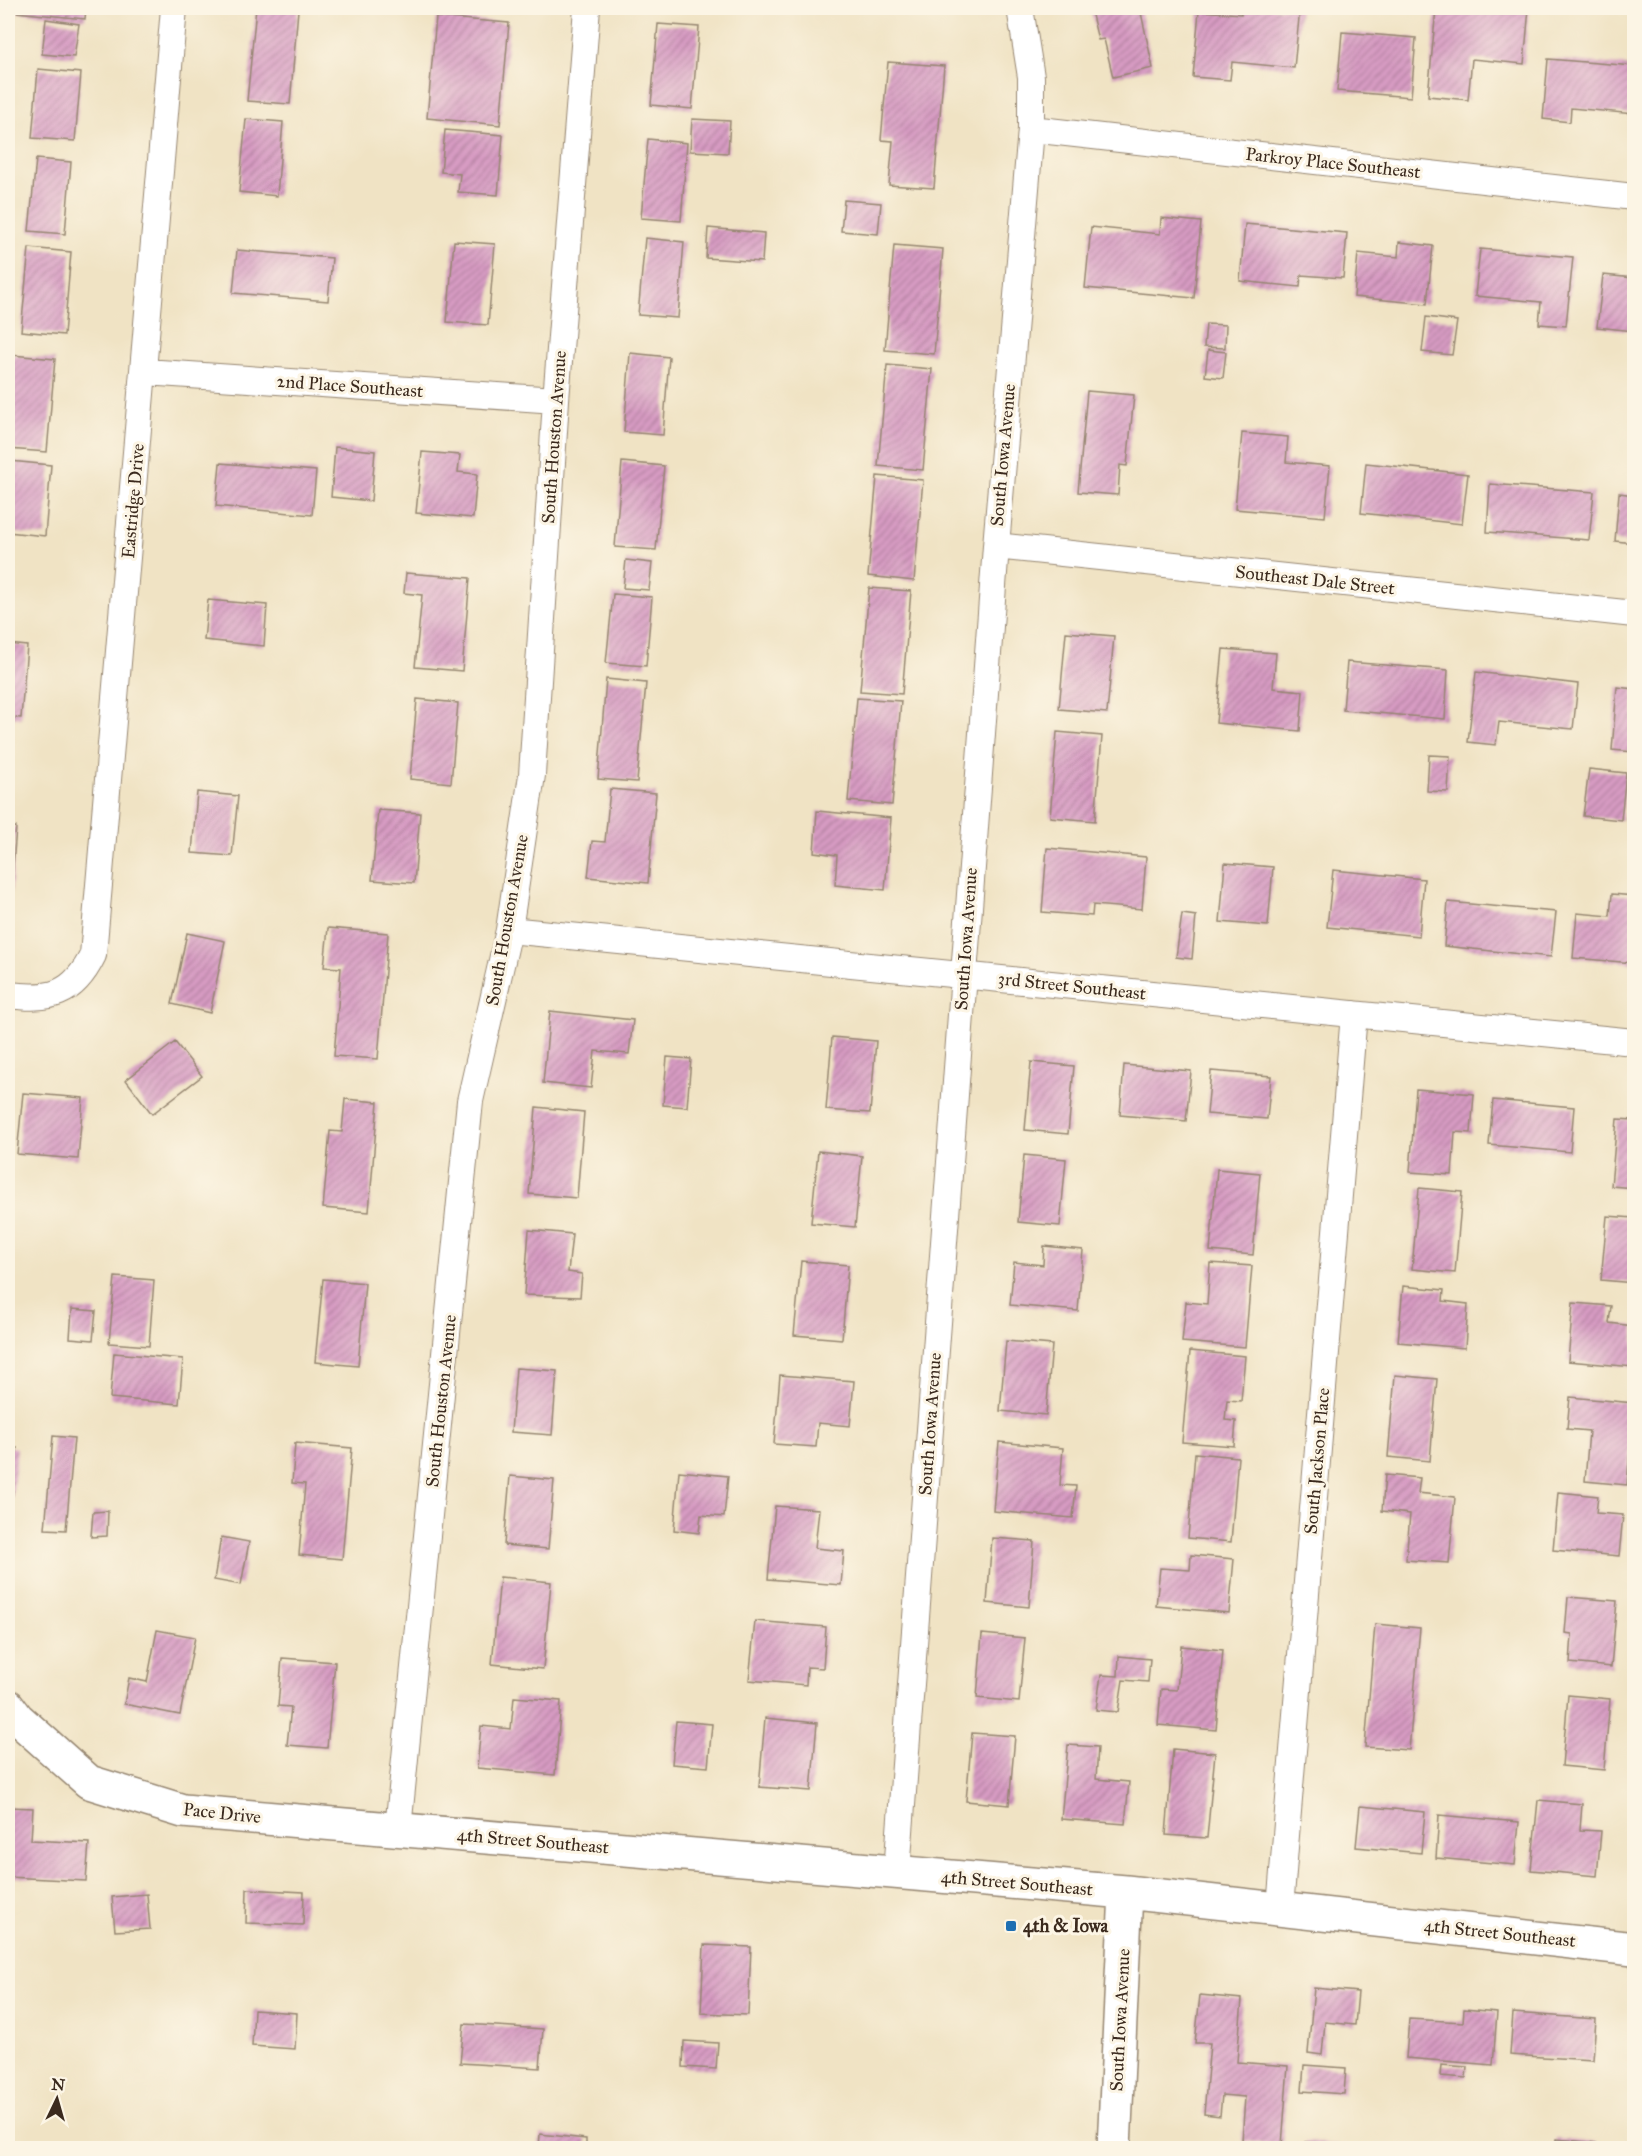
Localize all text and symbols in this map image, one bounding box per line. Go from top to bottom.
street label: Parkroy Place Southeast [1244,143,1422,183]
street label: South Houston Avenue [537,350,571,524]
street label: 2nd Place Southeast [276,370,425,402]
street label: South Iowa Avenue [986,383,1020,527]
street label: Eastridge Drive [117,443,150,560]
street label: Southeast Dale Street [1234,561,1396,599]
street label: South Houston Avenue [481,833,533,1007]
street label: South Iowa Avenue [950,867,982,1011]
street label: 3rd Street Southeast [997,967,1148,1005]
street label: South Houston Avenue [421,1314,461,1488]
street label: South Iowa Avenue [914,1352,946,1496]
street label: South Jackson Place [1300,1387,1335,1535]
street label: Pace Drive [182,1798,262,1828]
street label: 4th Street Southeast [456,1823,610,1859]
street label: 4th Street Southeast [940,1865,1094,1901]
street label: 4th Street Southeast [1423,1914,1578,1952]
place label: 4th & Iowa [1023,1915,1109,1938]
marker: 4th & Iowa [1004,1919,1018,1933]
street label: South Iowa Avenue [1105,1948,1135,2092]
north arrow [27,2069,87,2129]
text: N [51,2074,66,2095]

